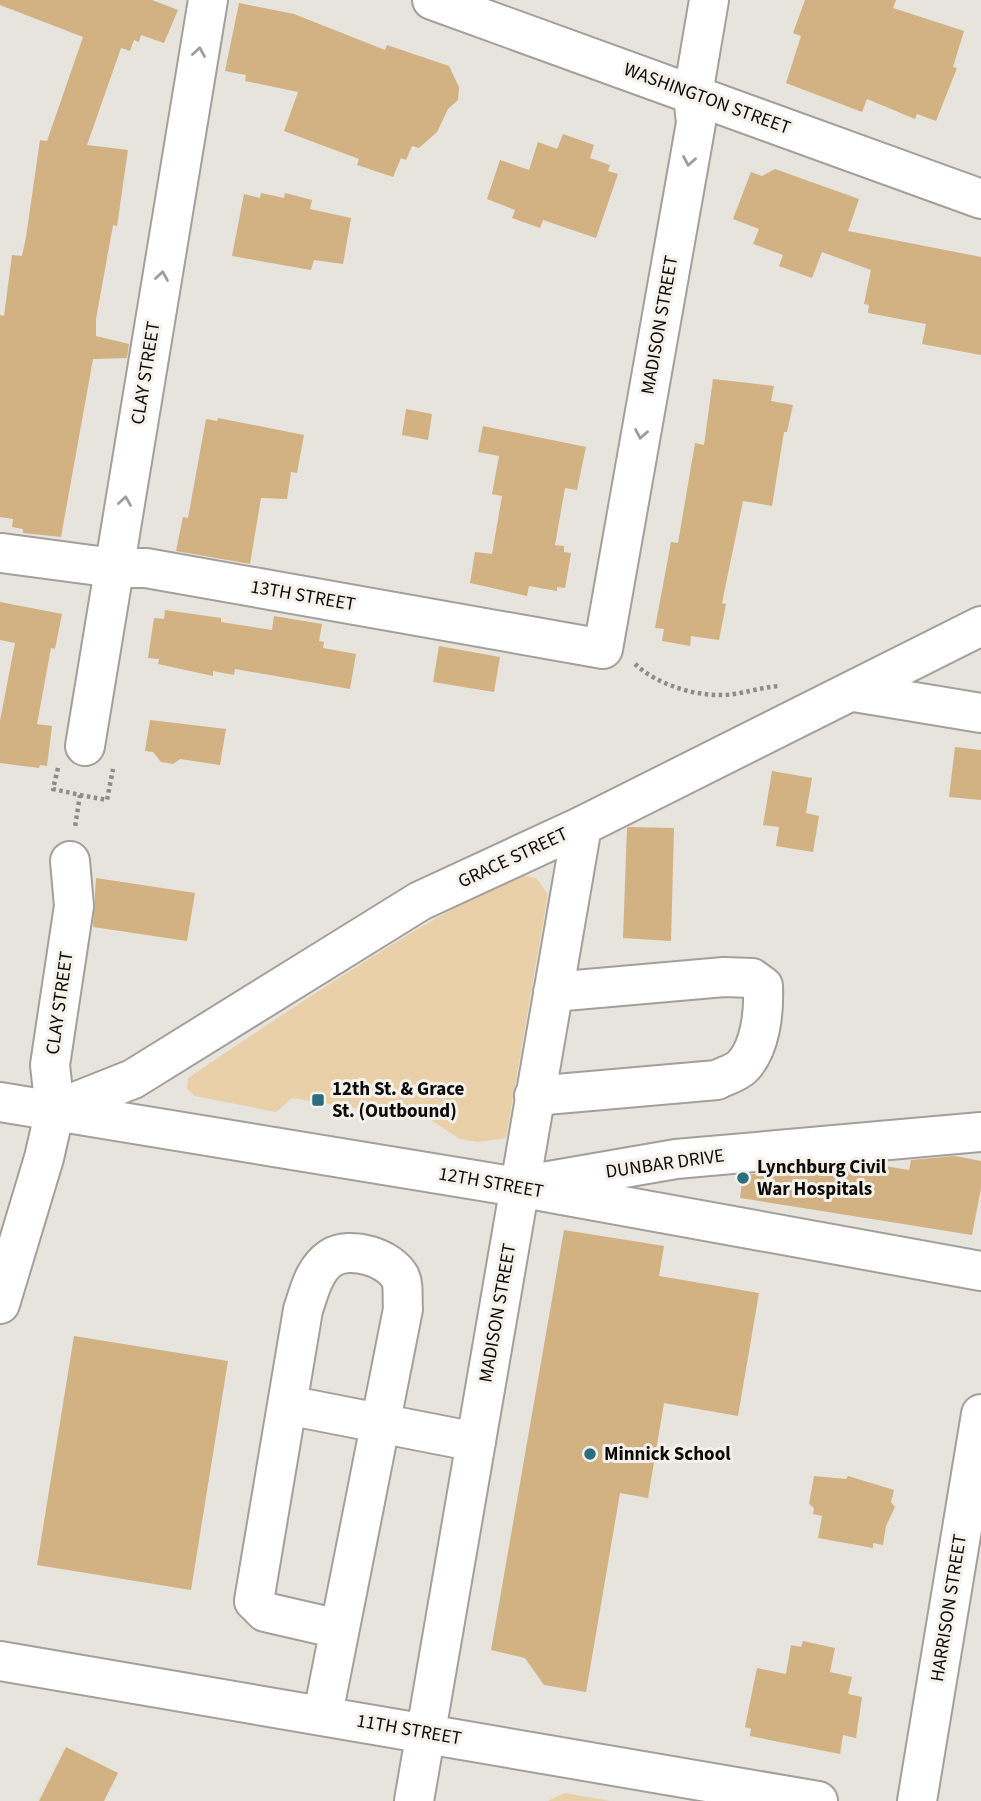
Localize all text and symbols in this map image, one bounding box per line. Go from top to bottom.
one-way arrow [191,46,206,58]
street label: WASHINGTON STREET [620,56,794,142]
one-way arrow [682,155,697,167]
street label: MADISON STREET [634,253,686,397]
one-way arrow [154,270,169,282]
street label: CLAY STREET [125,320,167,426]
one-way arrow [634,428,649,440]
one-way arrow [117,495,132,507]
street label: 13TH STREET [248,573,358,619]
street label: GRACE STREET [454,821,572,895]
street label: CLAY STREET [39,950,81,1056]
place label: 12th St. & Grace St. (Outbound) [332,1076,465,1125]
marker: 12th St. & Grace St. (Outbound) [310,1092,326,1108]
street label: DUNBAR DRIVE [604,1142,726,1186]
place label: Lynchburg Civil War Hospitals [757,1154,887,1203]
street label: 12TH STREET [436,1160,546,1206]
marker: Lynchburg Civil War Hospitals [735,1170,751,1186]
street label: MADISON STREET [472,1241,524,1385]
place label: Minnick School [604,1441,731,1468]
marker: Minnick School [582,1446,598,1462]
street label: HARRISON STREET [924,1532,974,1684]
street label: 11TH STREET [354,1707,464,1753]

